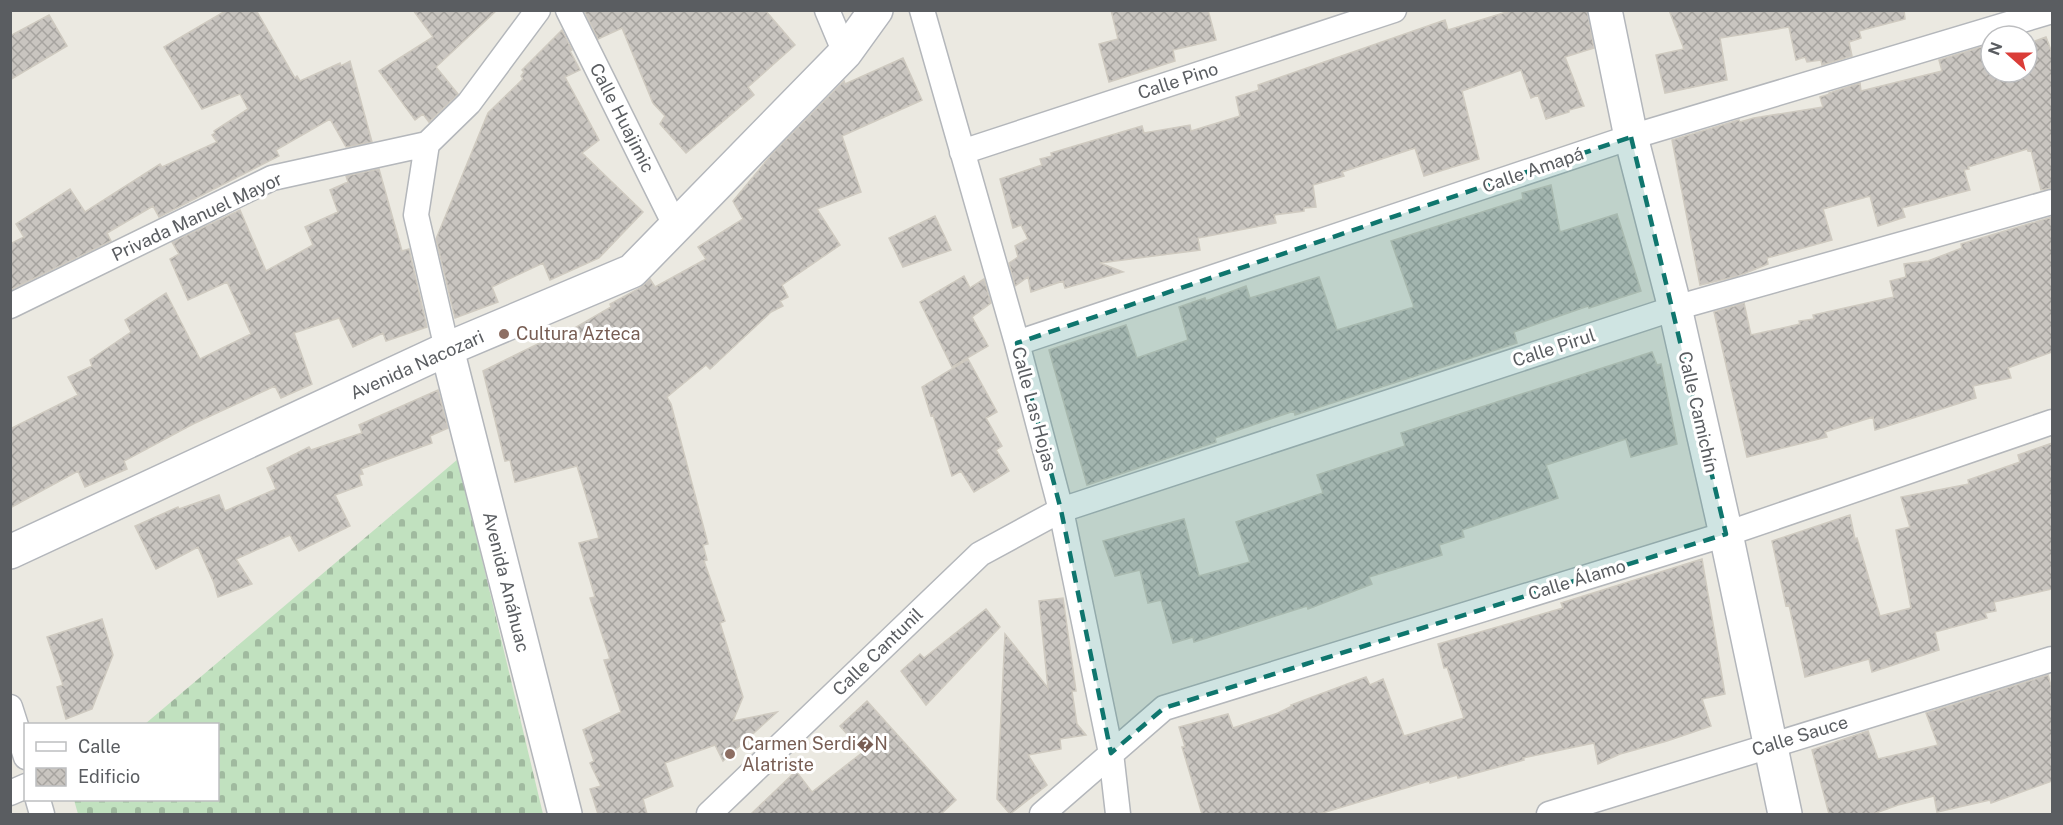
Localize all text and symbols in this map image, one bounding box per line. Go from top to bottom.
north arrow [1979,24,2039,84]
text: N [1984,40,2007,58]
street label: Calle Pino [1135,58,1221,103]
street label: Calle Huajimic [586,59,659,176]
street label: Calle Amapá [1479,142,1586,197]
street label: Privada Manuel Mayor [108,168,285,265]
place label: Cultura Azteca [516,323,640,344]
street label: Calle Pirul [1510,324,1598,371]
street label: Avenida Nacozari [347,326,487,403]
marker: Cultura Azteca [497,327,511,341]
street label: Calle Las Hojas [1008,344,1061,473]
street label: Calle Camichín [1674,349,1723,475]
street label: Avenida Anáhuac [479,509,534,654]
street label: Calle Álamo [1525,554,1628,604]
street label: Calle Cantunil [828,603,927,700]
street label: Calle Sauce [1749,711,1850,760]
legend [24,723,219,801]
place label: Carmen Serdi�N Alatriste [742,733,888,775]
text: Calle [78,736,121,757]
marker: Carmen Serdi�N Alatriste [723,747,737,761]
text: Edificio [78,766,140,787]

